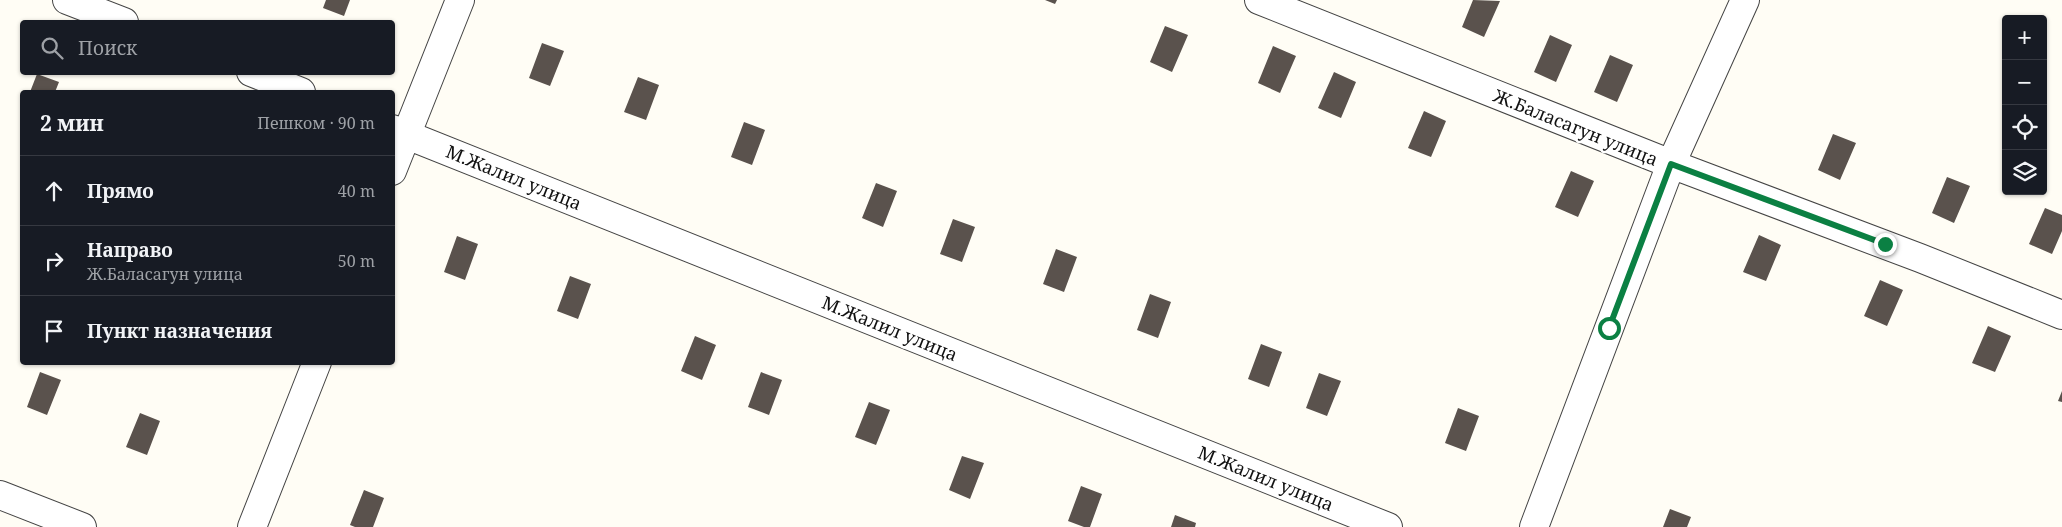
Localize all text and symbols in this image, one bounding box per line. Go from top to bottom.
map controls [2002,15,2047,195]
button: + [2002,15,2047,60]
search box [20,20,395,75]
icon: search [38,34,66,62]
text: Поиск [78,35,137,61]
button: − [2002,60,2047,105]
street label: Ж.Баласагун улица [1489,83,1662,171]
button: locate [2002,105,2047,150]
text: 2 мин [40,109,104,137]
text: Пешком · 90 m [257,112,375,134]
street label: М.Жалил улица [443,139,585,215]
button: layers [2002,150,2047,195]
icon: ahead [40,177,68,205]
text: Прямо [87,178,154,204]
text: 40 m [338,180,375,202]
route end [1874,233,1897,256]
text: Направо [87,237,173,263]
icon: right [40,247,68,275]
text: 50 m [338,250,375,272]
text: Ж.Баласагун улица [87,263,243,285]
street label: М.Жалил улица [819,290,961,366]
icon: arrive [40,317,68,345]
route start [1598,317,1621,340]
text: Пункт назначения [87,318,272,344]
street label: М.Жалил улица [1195,440,1337,516]

